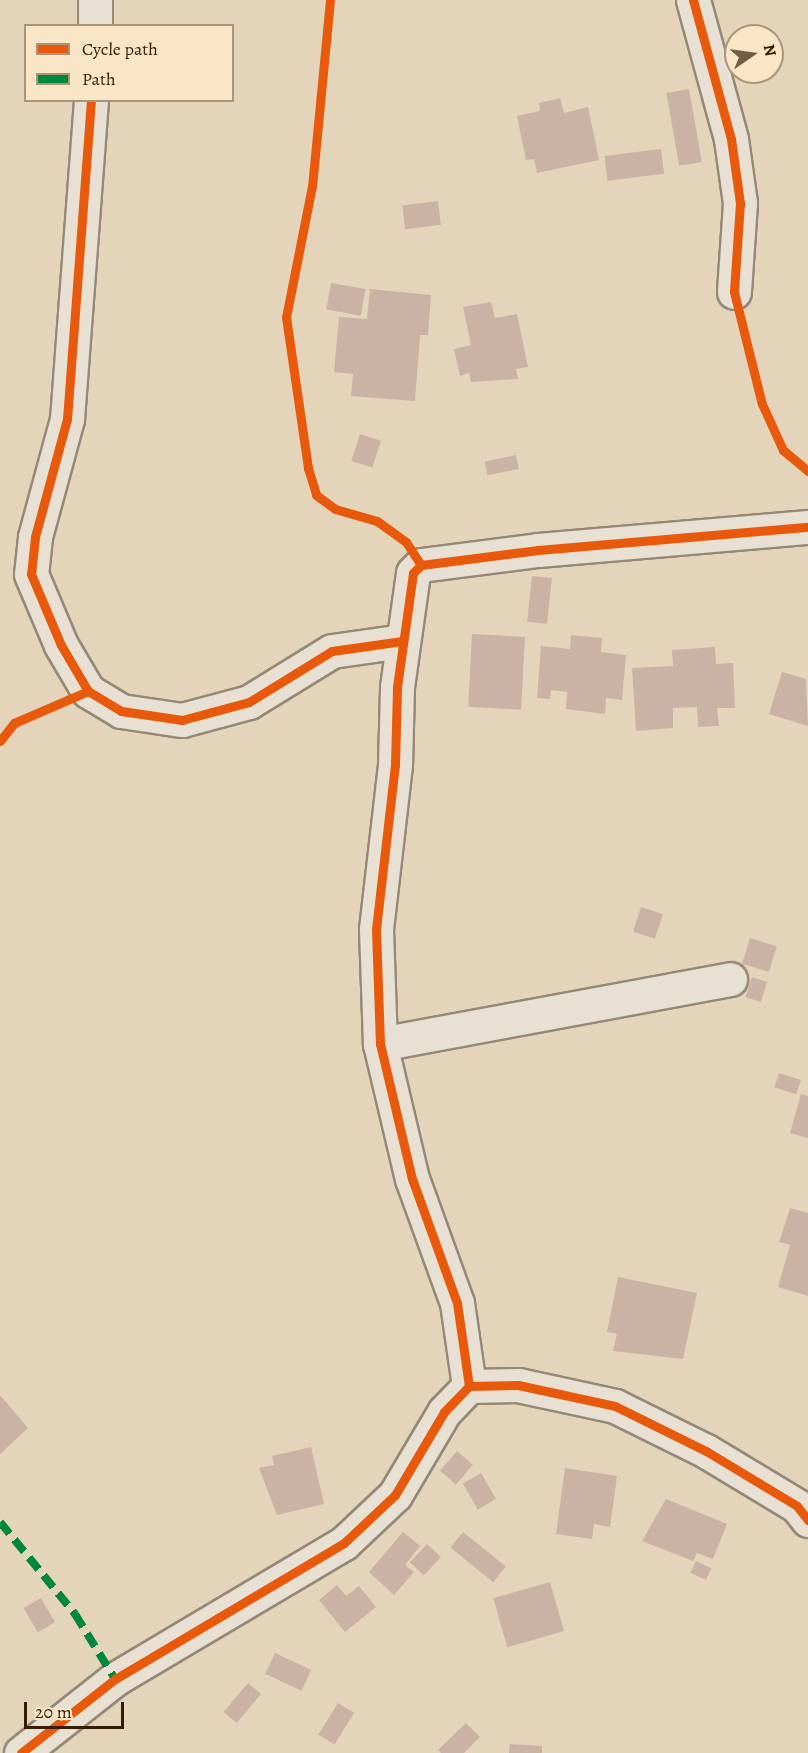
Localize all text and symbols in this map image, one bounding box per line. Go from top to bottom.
legend [24,24,234,102]
north arrow [724,24,784,84]
text: Cycle path [82,37,158,61]
text: N [758,42,782,59]
text: Path [82,67,116,91]
scale bar [27,1690,128,1728]
text: 20 m [35,1700,72,1724]

